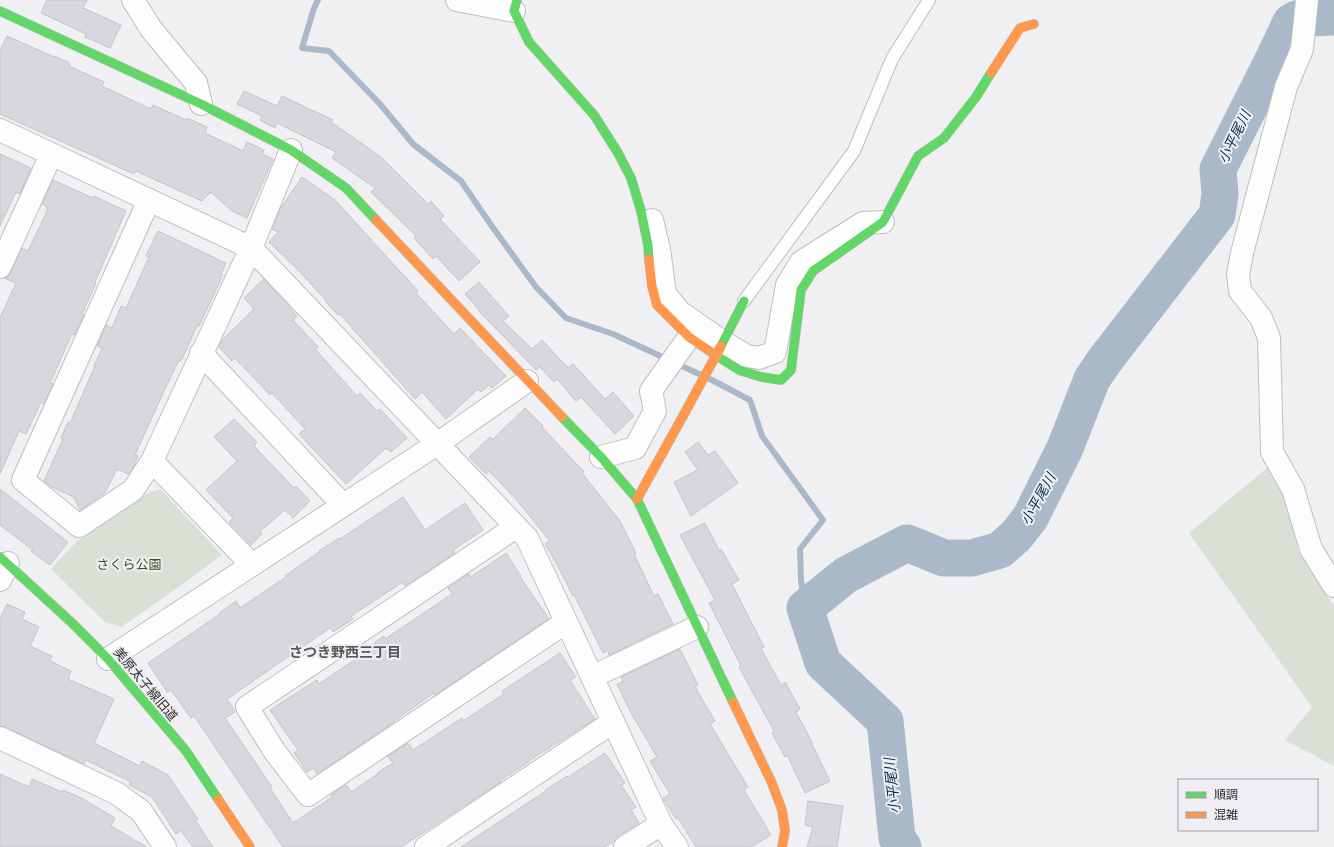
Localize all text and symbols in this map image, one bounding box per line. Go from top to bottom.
water label: 小平尾川 [1214,106,1254,166]
water label: 小平尾川 [1017,468,1060,527]
park label: さくら公園 [96,556,162,572]
district label: さつき野西三丁目 [289,643,401,660]
street label: 美原太子線旧道 [111,644,181,724]
water label: 小平尾川 [880,755,903,815]
legend [1178,779,1318,831]
text: 順調 [1214,787,1238,801]
text: 混雑 [1214,807,1238,821]

